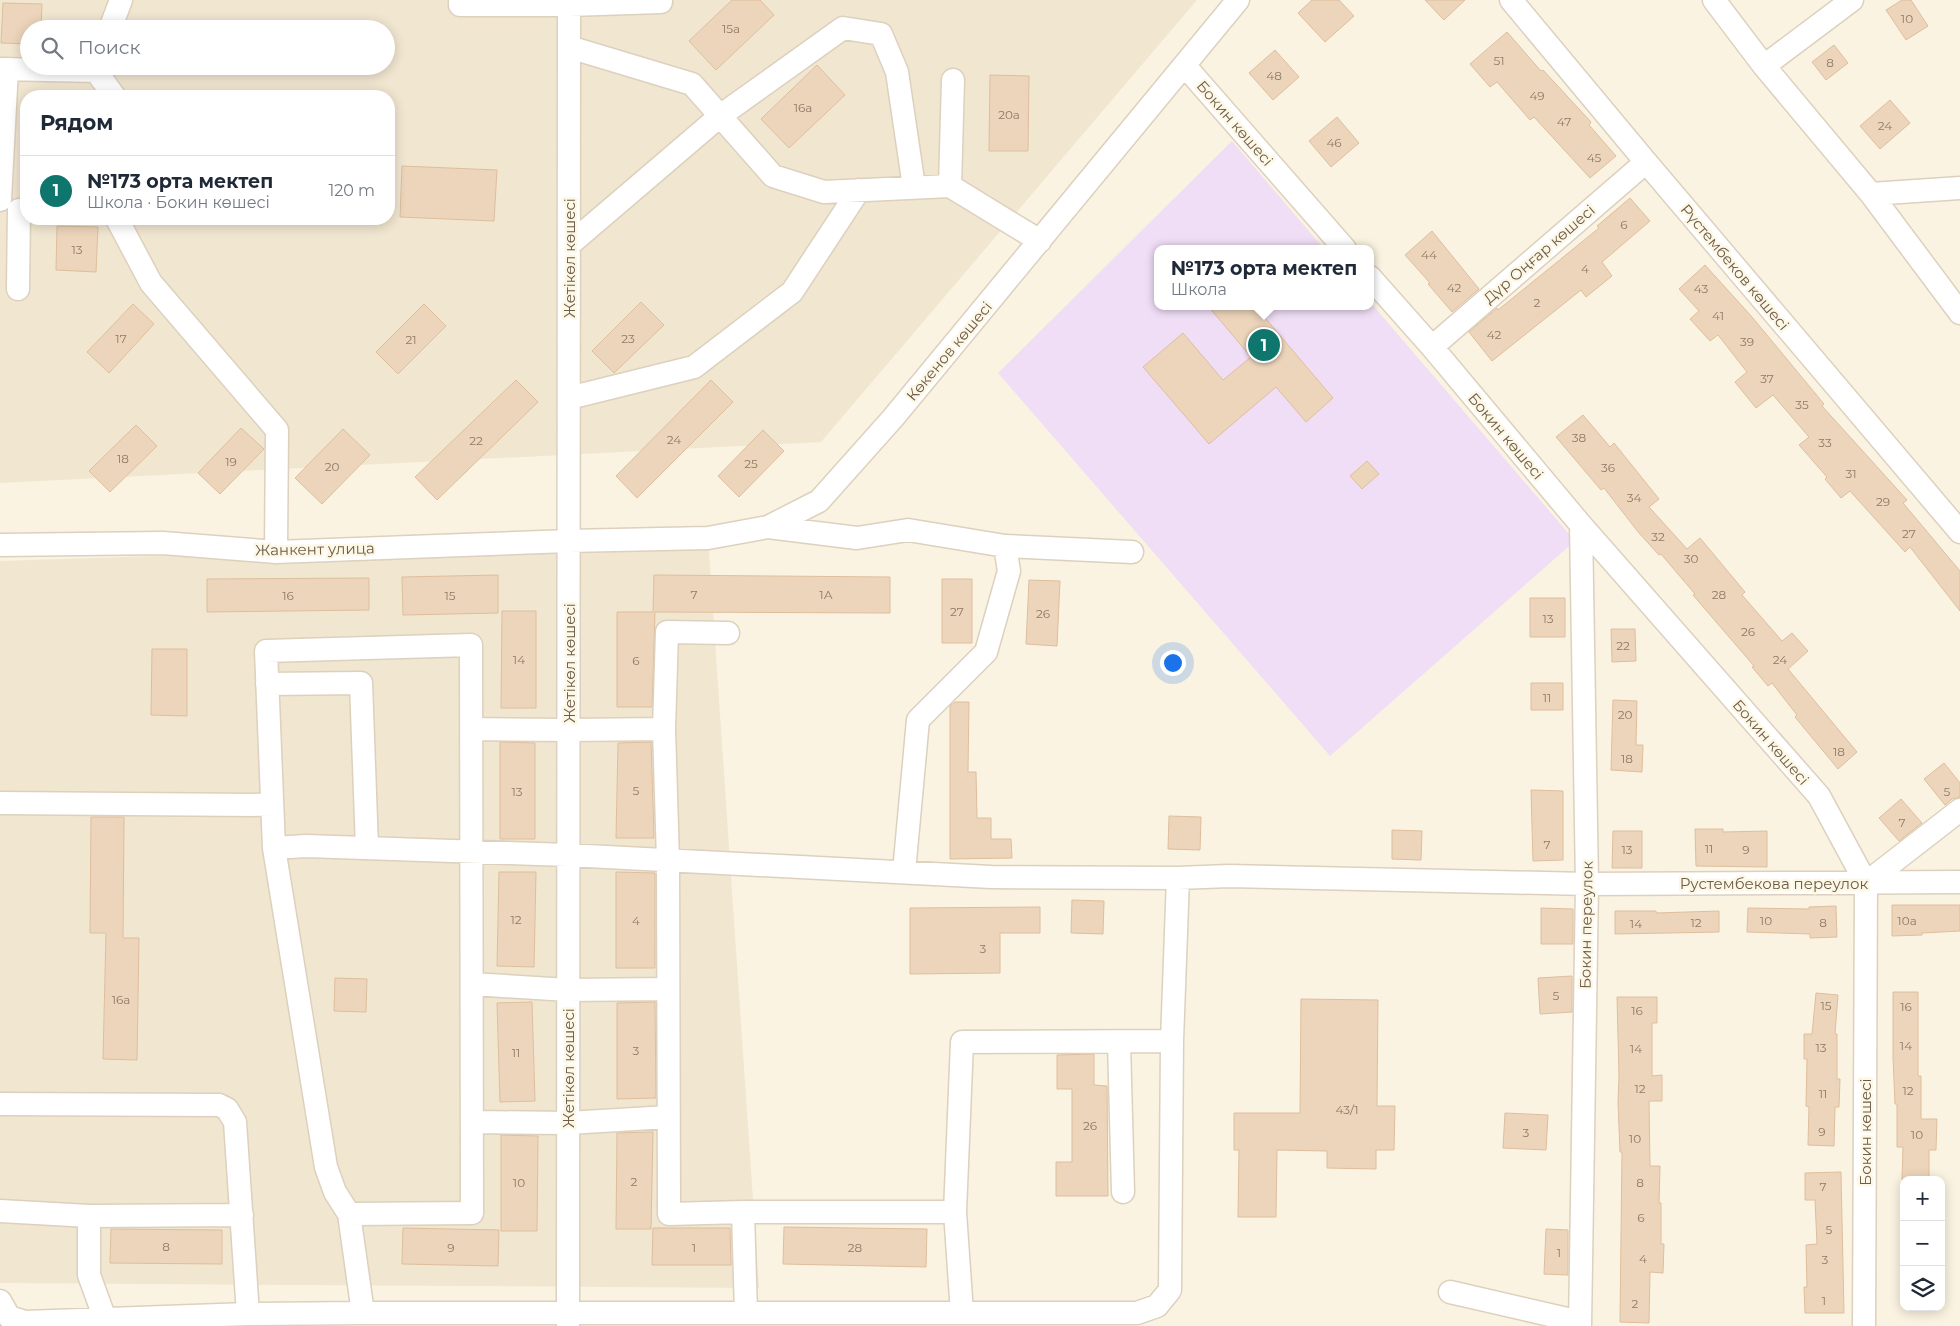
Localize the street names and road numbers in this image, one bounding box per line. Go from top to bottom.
street label: Бокин көшесі [1193,76,1277,170]
street label: Жетікөл көшесі [560,198,579,318]
street label: Дүр Оңғар көшесі [1479,200,1599,308]
street label: Рүстембеков көшесі [1677,200,1793,334]
street label: Көкенов көшесі [902,297,996,405]
street label: Бокин көшесі [1464,389,1548,483]
street label: Жанкент улица [255,538,375,560]
street label: Жетікөл көшесі [560,603,579,723]
street label: Бокин көшесі [1729,695,1813,789]
street label: Бокин переулок [1575,861,1597,989]
street label: Рустембекова переулок [1680,874,1868,893]
street label: Жетікөл көшесі [559,1008,578,1128]
street label: Бокин көшесі [1856,1078,1875,1186]

